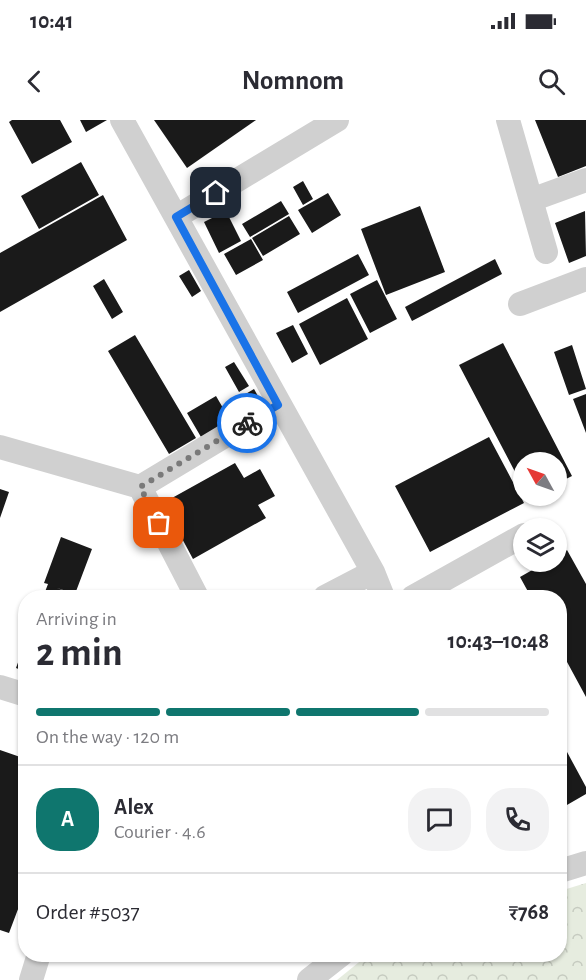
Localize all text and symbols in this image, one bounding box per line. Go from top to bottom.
text: 10:41 [30,10,73,32]
icon: back [18,65,51,98]
icon: search [535,65,568,98]
text: Nomnom [242,67,344,94]
pin [190,167,241,218]
icon: home [199,176,232,209]
courier [217,393,277,453]
icon: bike [231,407,264,440]
north arrow [513,452,567,506]
map controls [513,452,567,572]
pin [133,497,184,548]
icon: bag [142,506,175,539]
button: layers [513,518,567,572]
text: Arriving in [36,609,117,629]
text: 10:43–10:48 [448,630,549,652]
text: 2 min [36,634,123,673]
text: On the way · 120 m [36,727,179,747]
button: chat [408,788,471,851]
button: phone [486,788,549,851]
text: Alex [114,796,154,818]
text: A [61,808,74,830]
text: Courier · 4.6 [114,822,206,842]
text: Order #5037 [36,901,140,923]
text: ₹768 [509,901,549,923]

